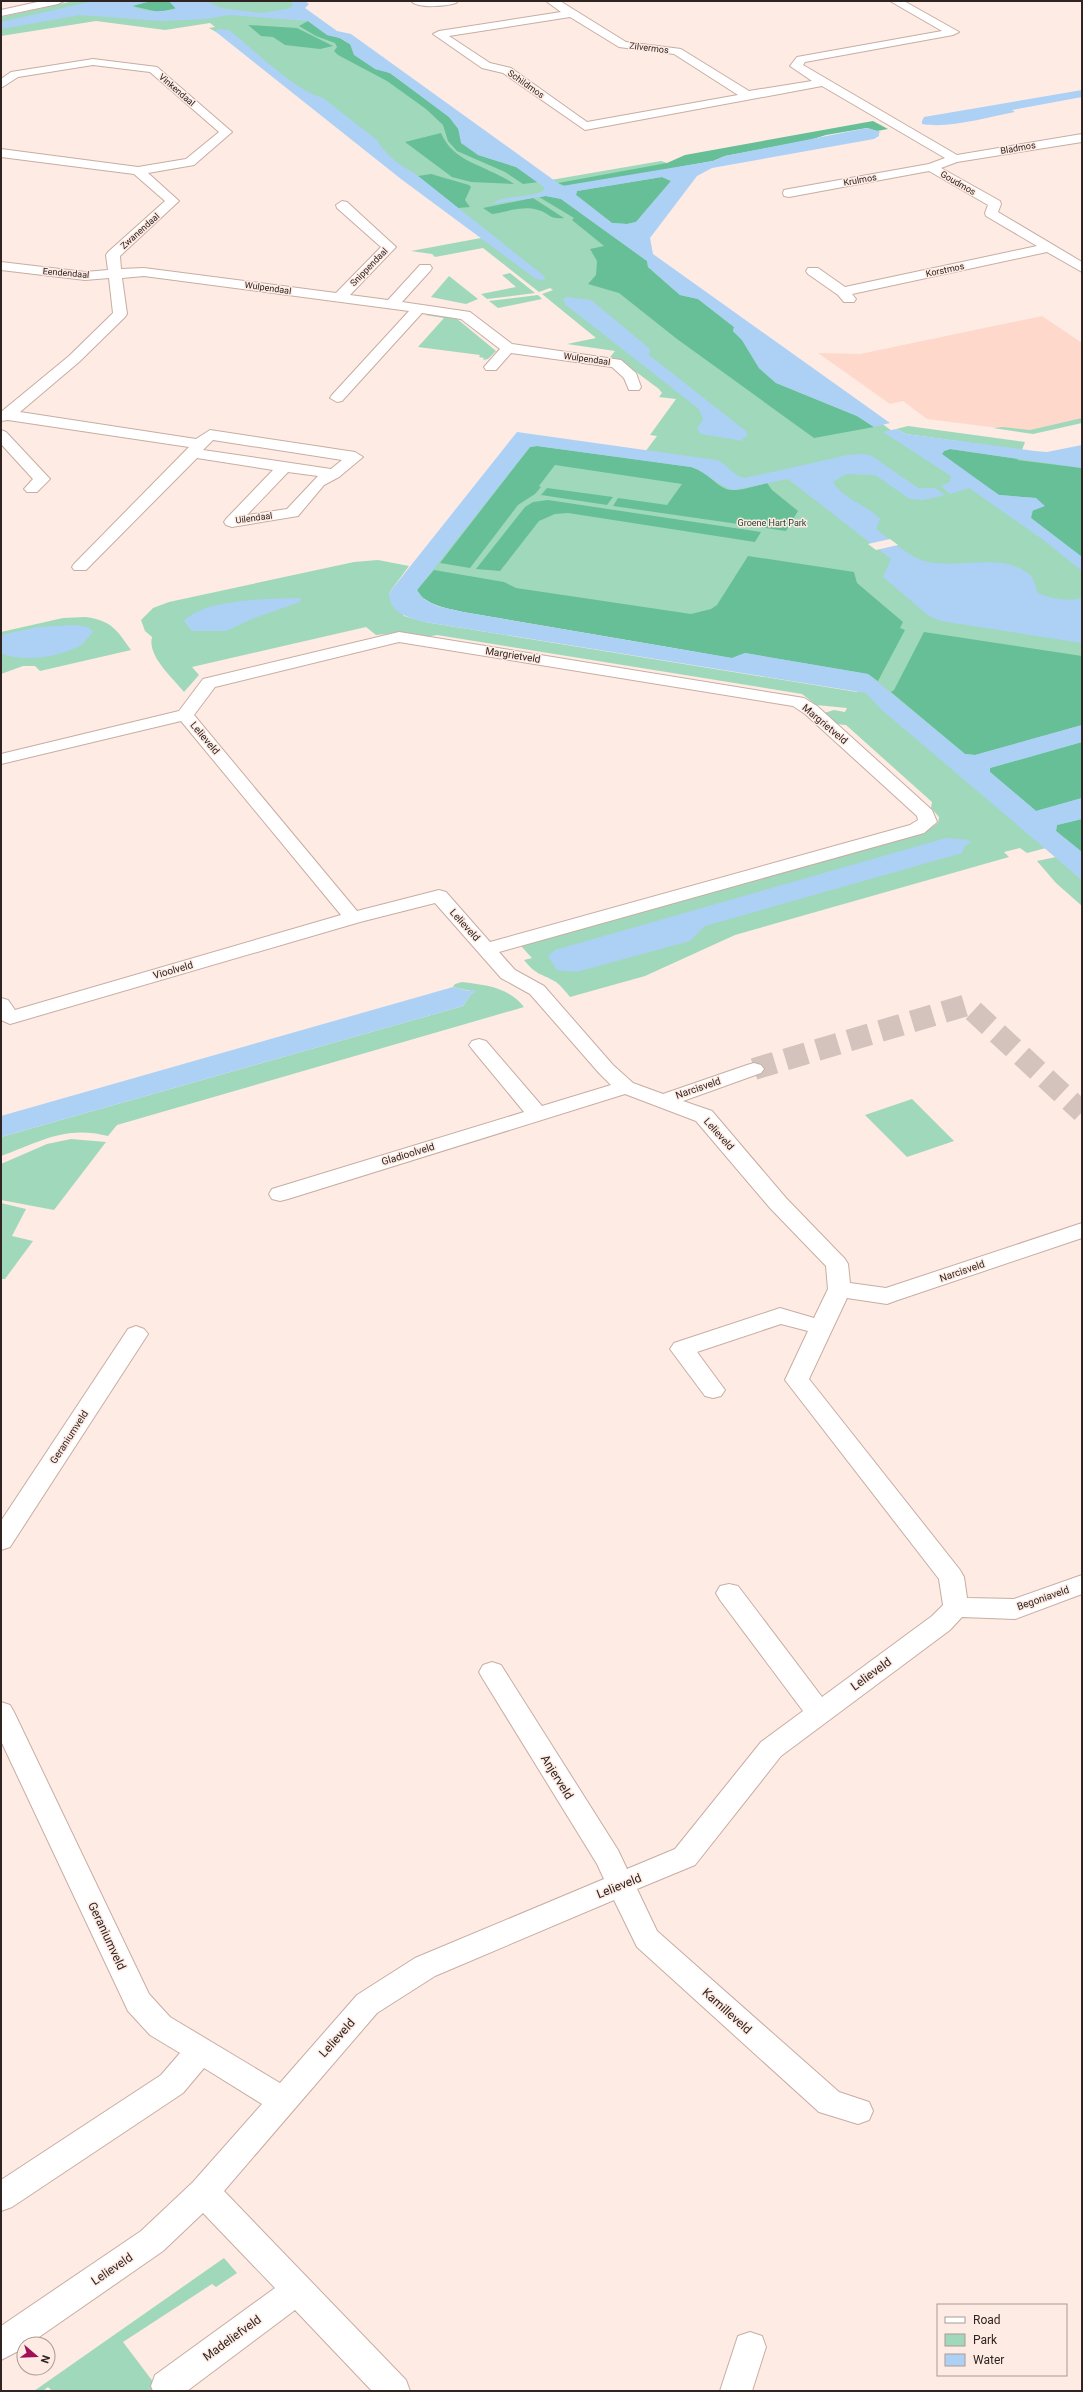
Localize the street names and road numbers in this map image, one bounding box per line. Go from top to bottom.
street label: Zilvermos [629,41,670,55]
street label: Schildmos [506,68,546,100]
street label: Vinkendaal [157,72,197,108]
street label: Bladmos [1000,140,1037,156]
street label: Goudmos [939,169,978,197]
street label: Krulmos [843,172,878,188]
street label: Zwanendaal [119,211,161,251]
street label: Snippendaal [348,246,390,288]
street label: Korstmos [925,261,965,279]
street label: Eendendaal [42,266,90,280]
street label: Wulpendaal [244,280,292,296]
street label: Wulpendaal [563,351,611,367]
street label: Uilendaal [235,510,273,526]
street label: Margrietveld [485,645,541,665]
street label: Margrietveld [800,702,850,746]
street label: Lelieveld [188,720,222,756]
street label: Lelieveld [448,907,482,943]
street label: Vioolveld [152,959,194,981]
street label: Narcisveld [674,1075,722,1101]
street label: Lelieveld [702,1116,736,1152]
street label: Gladioolveld [380,1141,436,1167]
street label: Narcisveld [938,1258,986,1284]
street label: Geraniumveld [48,1408,90,1466]
street label: Begoniaveld [1016,1584,1070,1612]
street label: Lelieveld [848,1655,894,1693]
street label: Anjerveld [538,1752,576,1802]
street label: Lelieveld [595,1871,643,1901]
street label: Geraniumveld [85,1900,129,1972]
street label: Kamilleveld [699,1985,755,2037]
street label: Lelieveld [316,2016,358,2060]
street label: Lelieveld [89,2250,135,2288]
street label: Madeliefveld [200,2312,264,2364]

